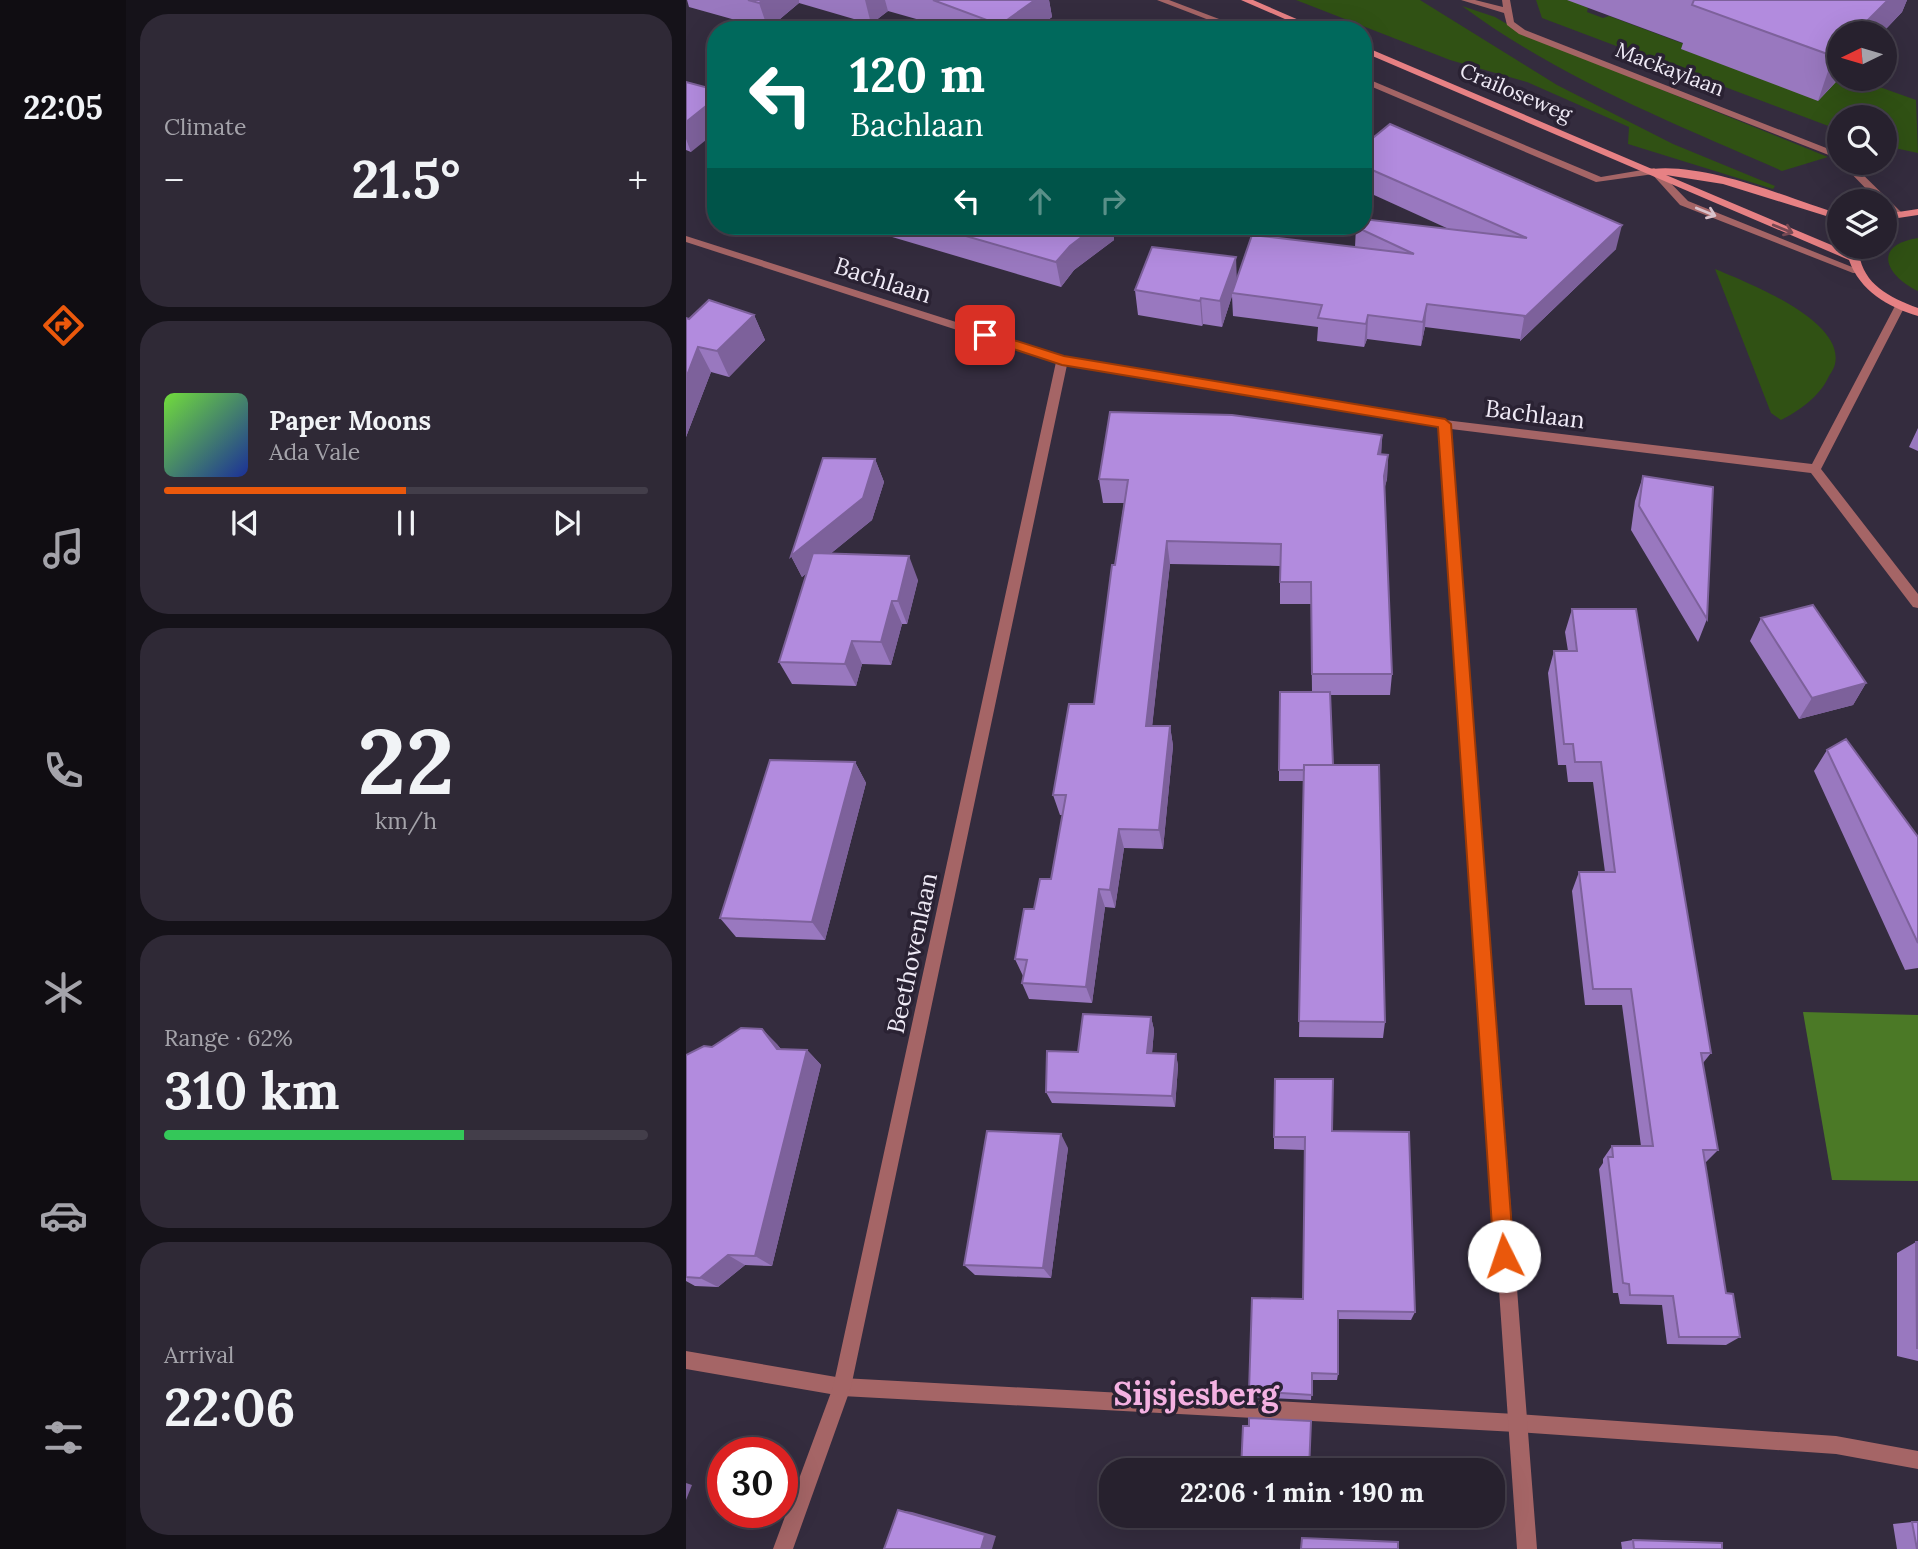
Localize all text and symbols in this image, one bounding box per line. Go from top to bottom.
north arrow [1827,21,1897,91]
map controls [1827,21,1897,259]
street label: Mackaylaan [1612,36,1728,102]
text: 120 m [850,43,985,105]
icon: left [735,49,826,140]
street label: Crailoseweg [1456,56,1576,128]
text: 22:05 [23,87,103,128]
text: Bachlaan [850,104,984,145]
button: search [1827,105,1897,175]
text: Climate [164,112,246,141]
text: 21.5° [352,146,460,212]
text: − [164,156,184,204]
text: + [628,156,648,204]
icon: left [948,182,986,220]
icon: ahead [1021,182,1059,220]
icon: right [1094,182,1132,220]
button: layers [1827,189,1897,259]
one-way arrow [1695,207,1717,220]
one-way arrow [1772,223,1794,236]
street label: Bachlaan [831,250,935,310]
icon: directions [39,301,88,350]
pin [955,305,1015,365]
icon: arrive [966,316,1004,354]
street label: Bachlaan [1483,393,1587,435]
text: Paper Moons [269,404,431,437]
text: Ada Vale [269,437,360,466]
icon: previous [226,504,264,542]
icon: pause [387,504,425,542]
icon: next [548,504,586,542]
icon: music [39,524,88,573]
text: 22 [357,702,455,819]
icon: phone [39,746,88,795]
text: km/h [375,806,437,835]
street label: Beethovenlaan [880,870,944,1036]
icon: climate [39,968,88,1017]
text: Range · 62% [164,1023,293,1052]
text: 310 km [164,1057,340,1123]
icon: car [39,1191,88,1240]
position arrow [1467,1219,1541,1293]
text: Arrival [164,1340,234,1369]
district label: Sijsjesberg [1113,1373,1280,1414]
text: 22:06 [164,1374,295,1440]
icon: filters [39,1413,88,1462]
speed limit sign: 30 [707,1437,798,1528]
text: 22:06 · 1 min · 190 m [1180,1476,1424,1509]

